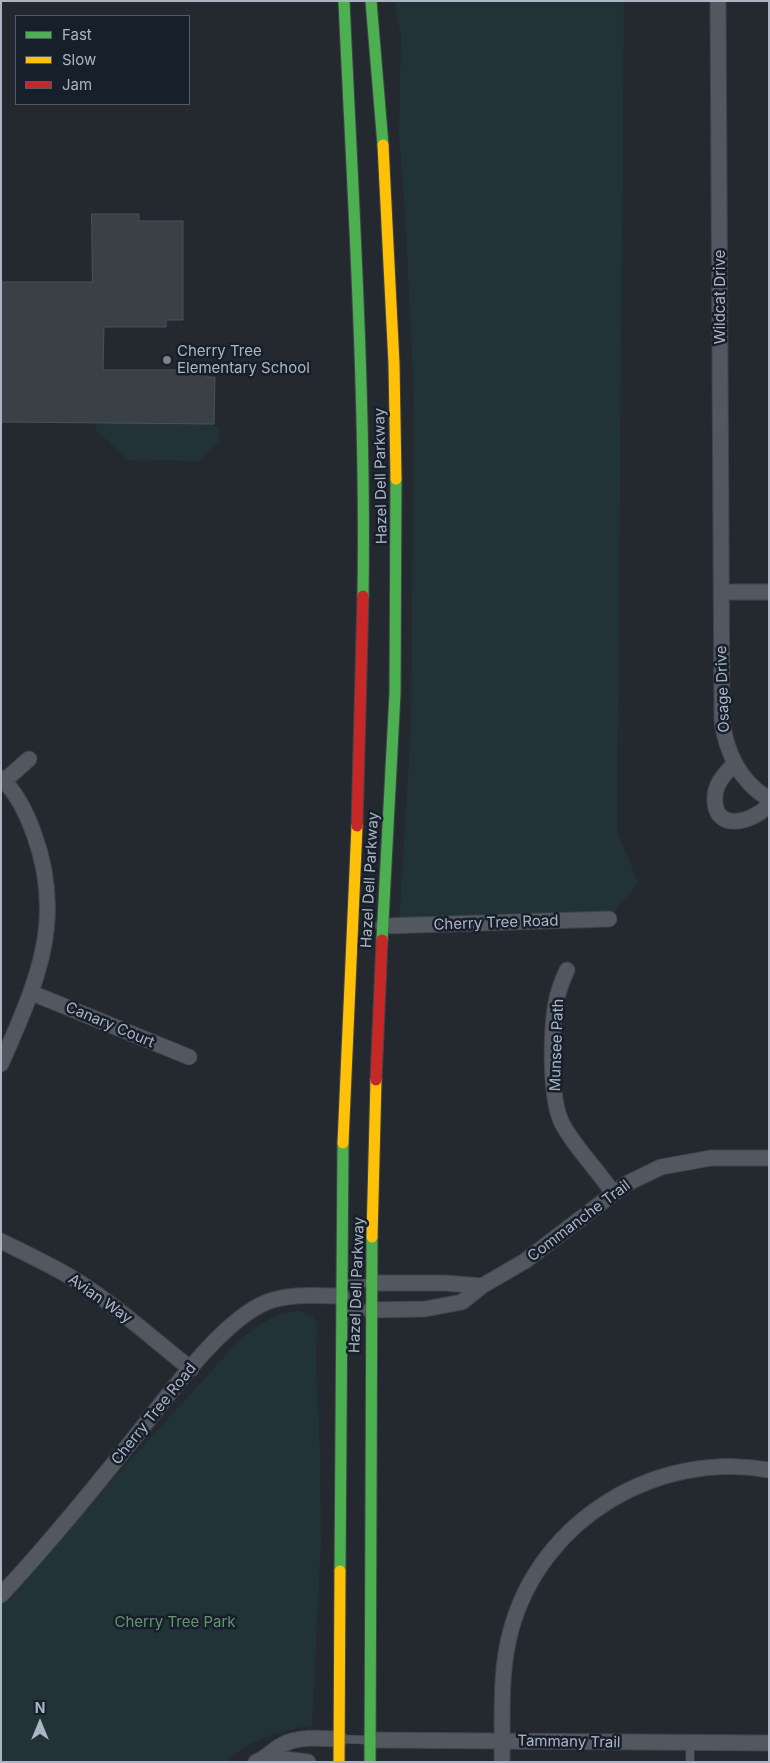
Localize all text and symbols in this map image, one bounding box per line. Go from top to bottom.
legend [15,15,190,105]
text: Fast [62,25,92,44]
text: Slow [62,50,96,69]
text: Jam [62,75,92,94]
street label: Wildcat Drive [711,250,729,344]
place label: Cherry Tree Elementary School [177,342,310,377]
marker: Cherry Tree Elementary School [161,354,173,366]
street label: Hazel Dell Parkway [371,408,391,544]
street label: Osage Drive [712,645,734,733]
street label: Hazel Dell Parkway [357,811,383,949]
street label: Cherry Tree Road [433,912,559,934]
street label: Canary Court [63,998,157,1052]
street label: Munsee Path [546,998,568,1092]
street label: Commanche Trail [524,1176,634,1266]
street label: Hazel Dell Parkway [346,1217,368,1353]
street label: Avian Way [65,1271,135,1327]
street label: Cherry Tree Road [108,1360,200,1468]
park label: Cherry Tree Park [114,1613,236,1631]
north arrow [15,1698,65,1748]
text: N [35,1699,45,1716]
street label: Tammany Trail [517,1732,621,1752]

